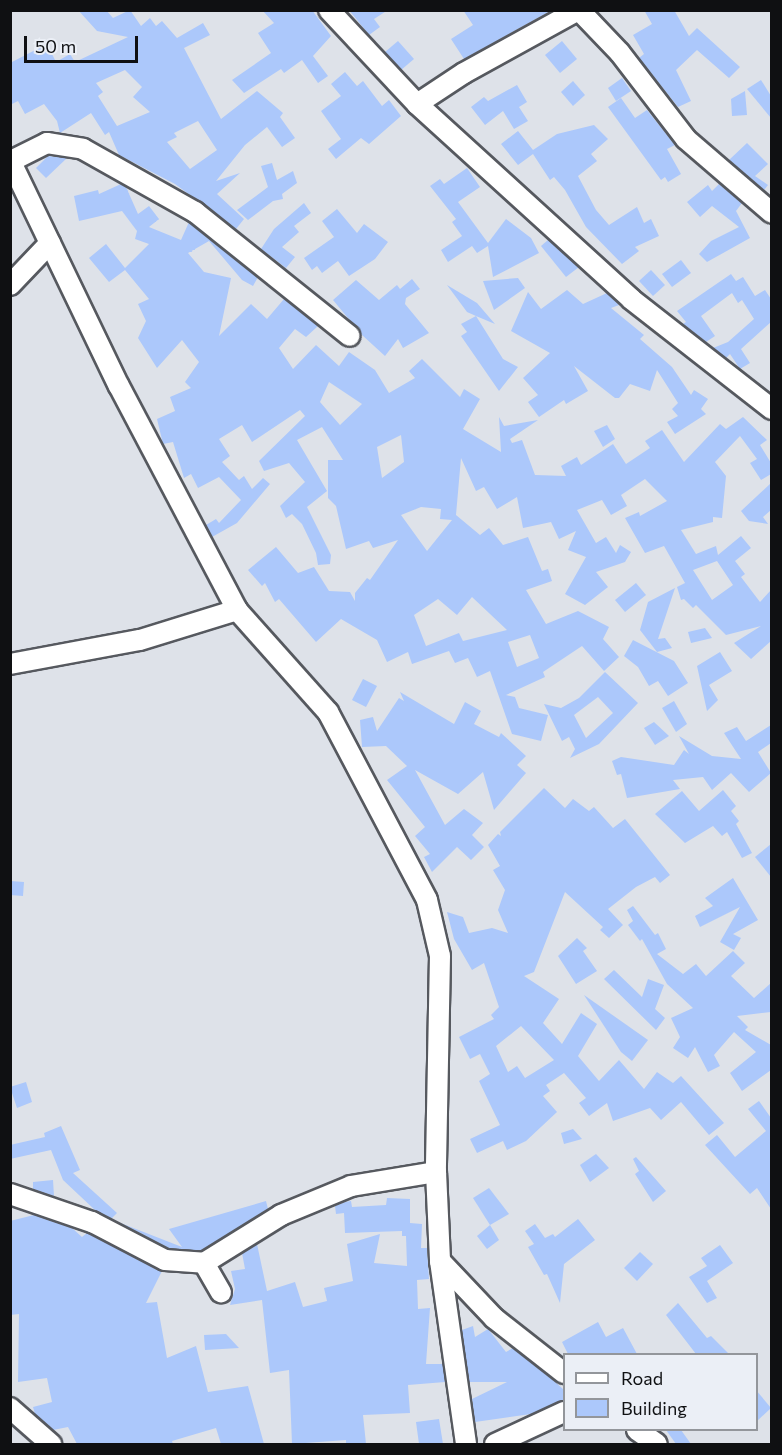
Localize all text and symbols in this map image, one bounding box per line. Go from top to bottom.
scale bar [27,24,141,62]
text: 50 m [35,35,76,57]
legend [563,1353,758,1431]
text: Road [621,1367,663,1389]
text: Building [621,1397,687,1419]

